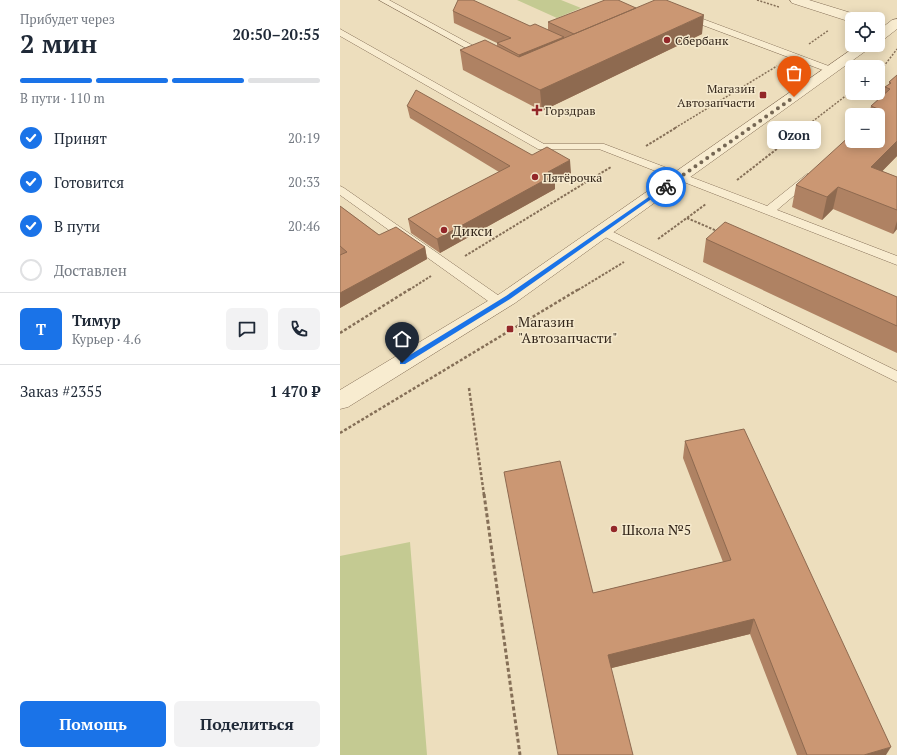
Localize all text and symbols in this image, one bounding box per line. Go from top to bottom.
text: Прибудет через [20,10,115,28]
map controls [845,12,885,148]
button: locate [845,12,885,52]
text: 20:50–20:55 [233,24,320,44]
text: 2 мин [20,26,97,60]
place label: Сбербанк [675,33,729,48]
marker: Сбербанк [662,35,672,45]
pin [777,56,811,97]
button: + [845,60,885,100]
icon: bag [783,62,805,84]
place label: Магазин Автозапчасти [677,81,755,110]
text: В пути · 110 m [20,89,105,107]
marker: Магазин Автозапчасти [758,90,768,100]
place label: Горздрав [545,103,596,118]
marker: Горздрав [532,105,542,115]
button: − [845,108,885,148]
callout: Ozon [767,121,821,149]
text: Ozon [778,126,810,144]
icon: check [20,127,42,149]
text: Принят [54,128,107,148]
text: 20:19 [288,129,320,147]
courier [646,167,686,207]
place label: Пятёрочка [543,170,602,185]
icon: check [20,171,42,193]
text: Готовится [54,172,124,192]
marker: Пятёрочка [530,172,540,182]
text: 20:33 [288,173,320,191]
icon: bike [655,176,677,198]
icon: check [20,215,42,237]
text: В пути [54,216,100,236]
text: 20:46 [288,217,320,235]
place label: Дикси [452,221,493,240]
marker: Дикси [439,225,449,235]
text: Доставлен [54,260,127,280]
button: chat [226,308,268,350]
button: phone [278,308,320,350]
text: Тимур [72,310,121,330]
place label: Магазин "Автозапчасти" [518,312,617,347]
text: Т [36,319,46,339]
pin [385,322,419,363]
marker: Магазин "Автозапчасти" [505,324,515,334]
icon: home [391,328,413,350]
text: Курьер · 4.6 [72,330,141,348]
text: Заказ #2355 [20,381,102,401]
text: 1 470 ₽ [270,381,320,401]
place label: Школа №5 [622,520,691,539]
marker: Школа №5 [609,524,619,534]
button: Помощь [20,701,166,747]
button: Поделиться [174,701,320,747]

